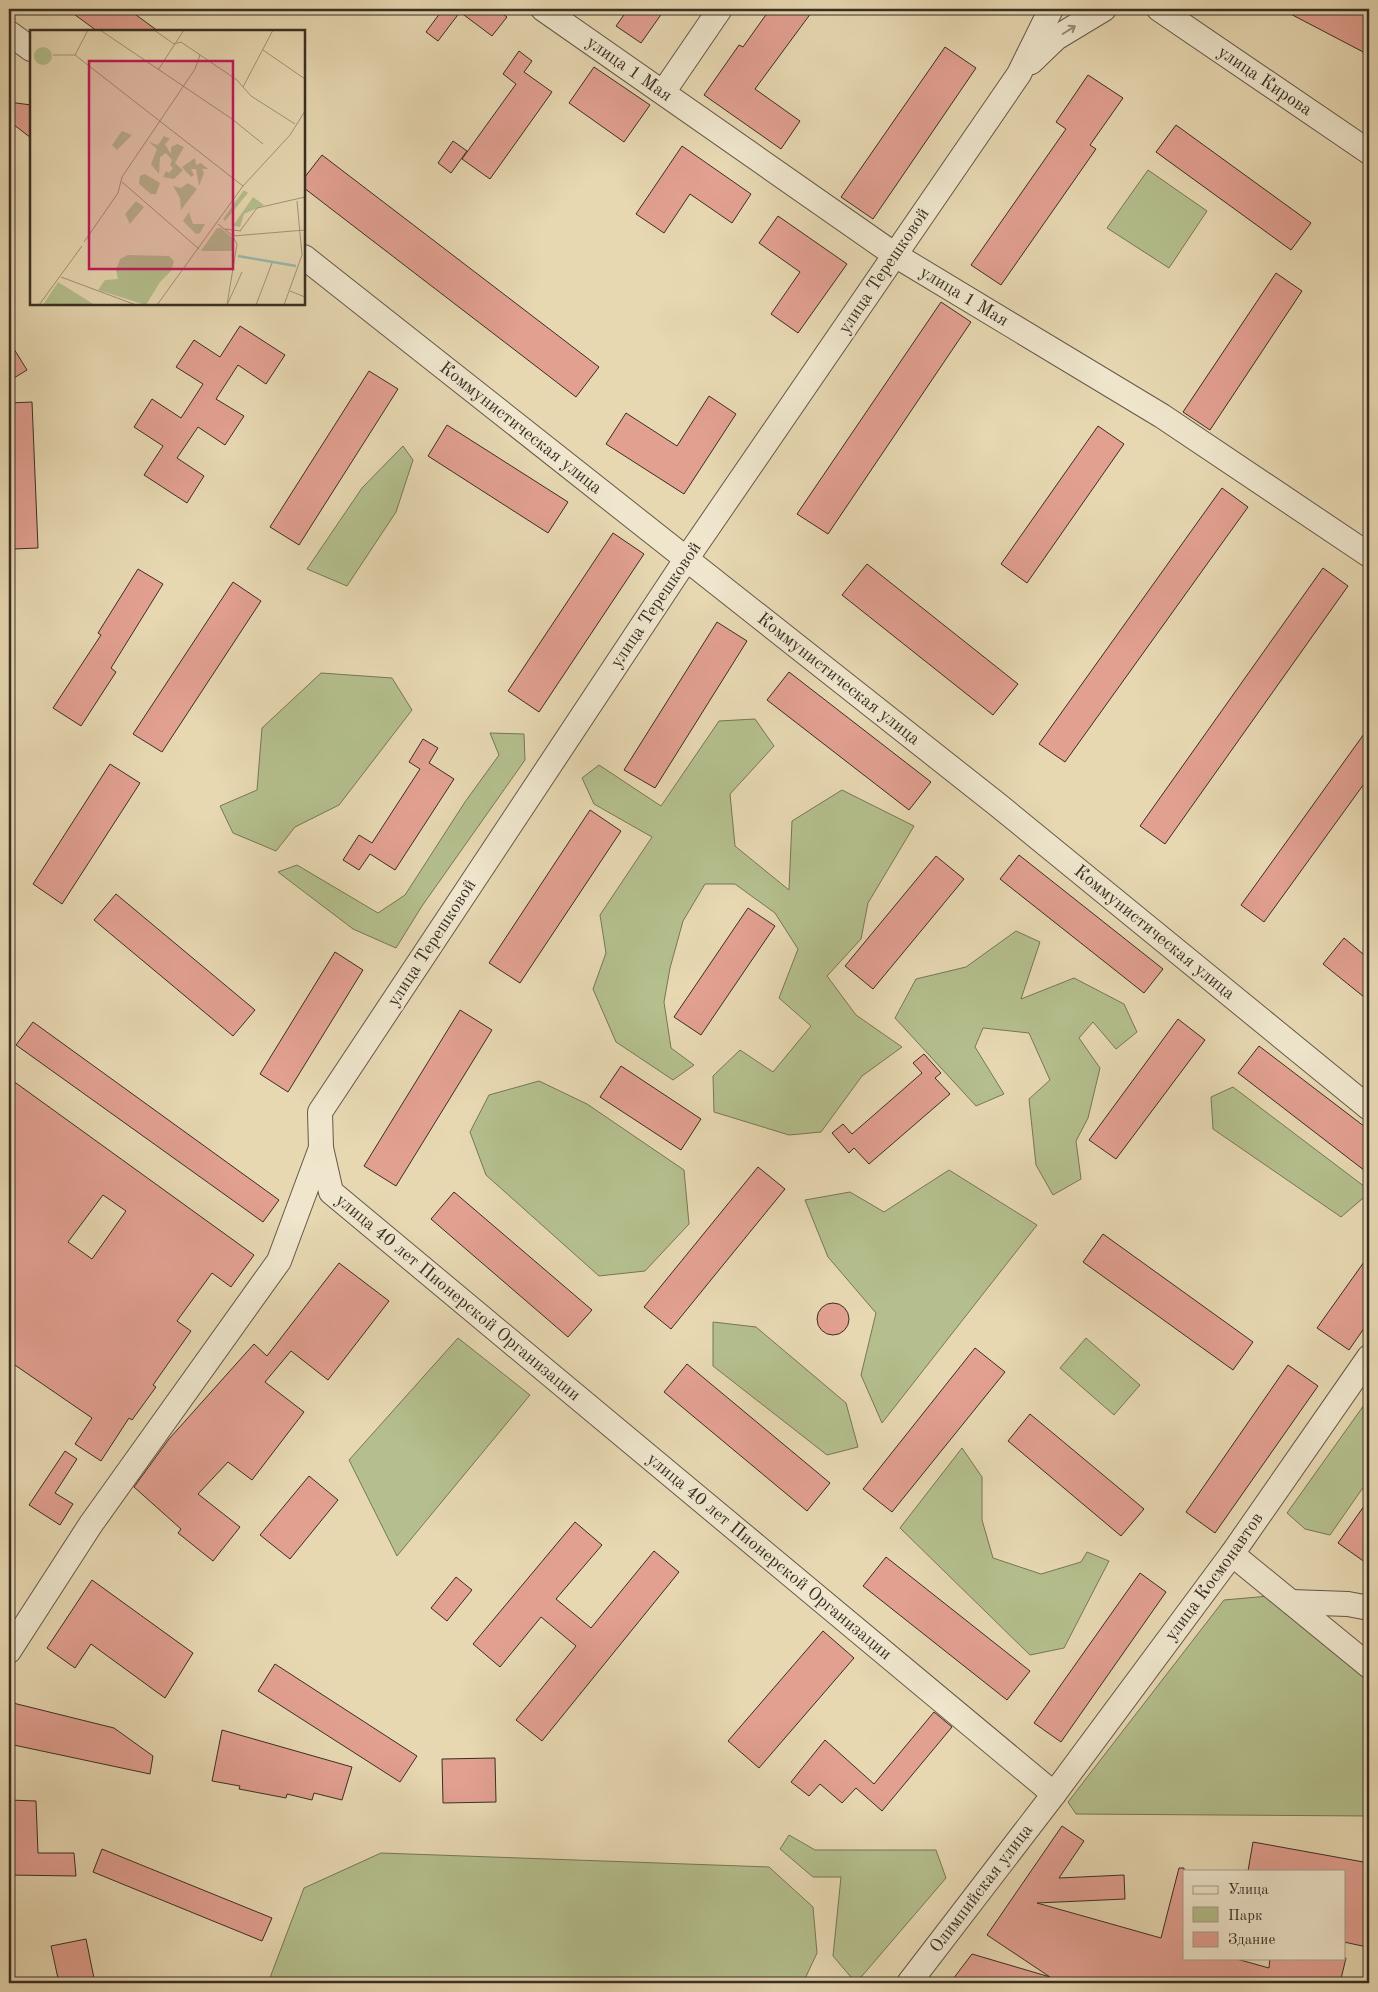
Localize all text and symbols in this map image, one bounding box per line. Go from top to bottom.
one-way arrow [1061,25,1075,35]
inset map [30,30,305,305]
street label: улица 1 Мая [583,33,675,105]
street label: улица Кирова [1214,43,1315,119]
street label: улица Терешковой [835,205,933,337]
street label: улица 1 Мая [917,263,1011,330]
street label: Коммунистическая улица [436,359,605,498]
street label: улица Терешковой [607,539,705,671]
street label: Коммунистическая улица [754,610,923,749]
street label: Коммунистическая улица [1070,862,1238,1003]
street label: улица Терешковой [384,876,480,1010]
street label: улица 40 лет Пионерской Организации [332,1191,584,1404]
street label: улица 40 лет Пионерской Организации [643,1450,895,1664]
street label: улица Космонавтов [1162,1510,1267,1644]
street label: Олимпийская улица [927,1821,1036,1956]
legend [1183,1870,1346,1960]
text: Улица [1228,1883,1269,1898]
text: Парк [1228,1909,1263,1924]
text: Здание [1228,1933,1275,1948]

